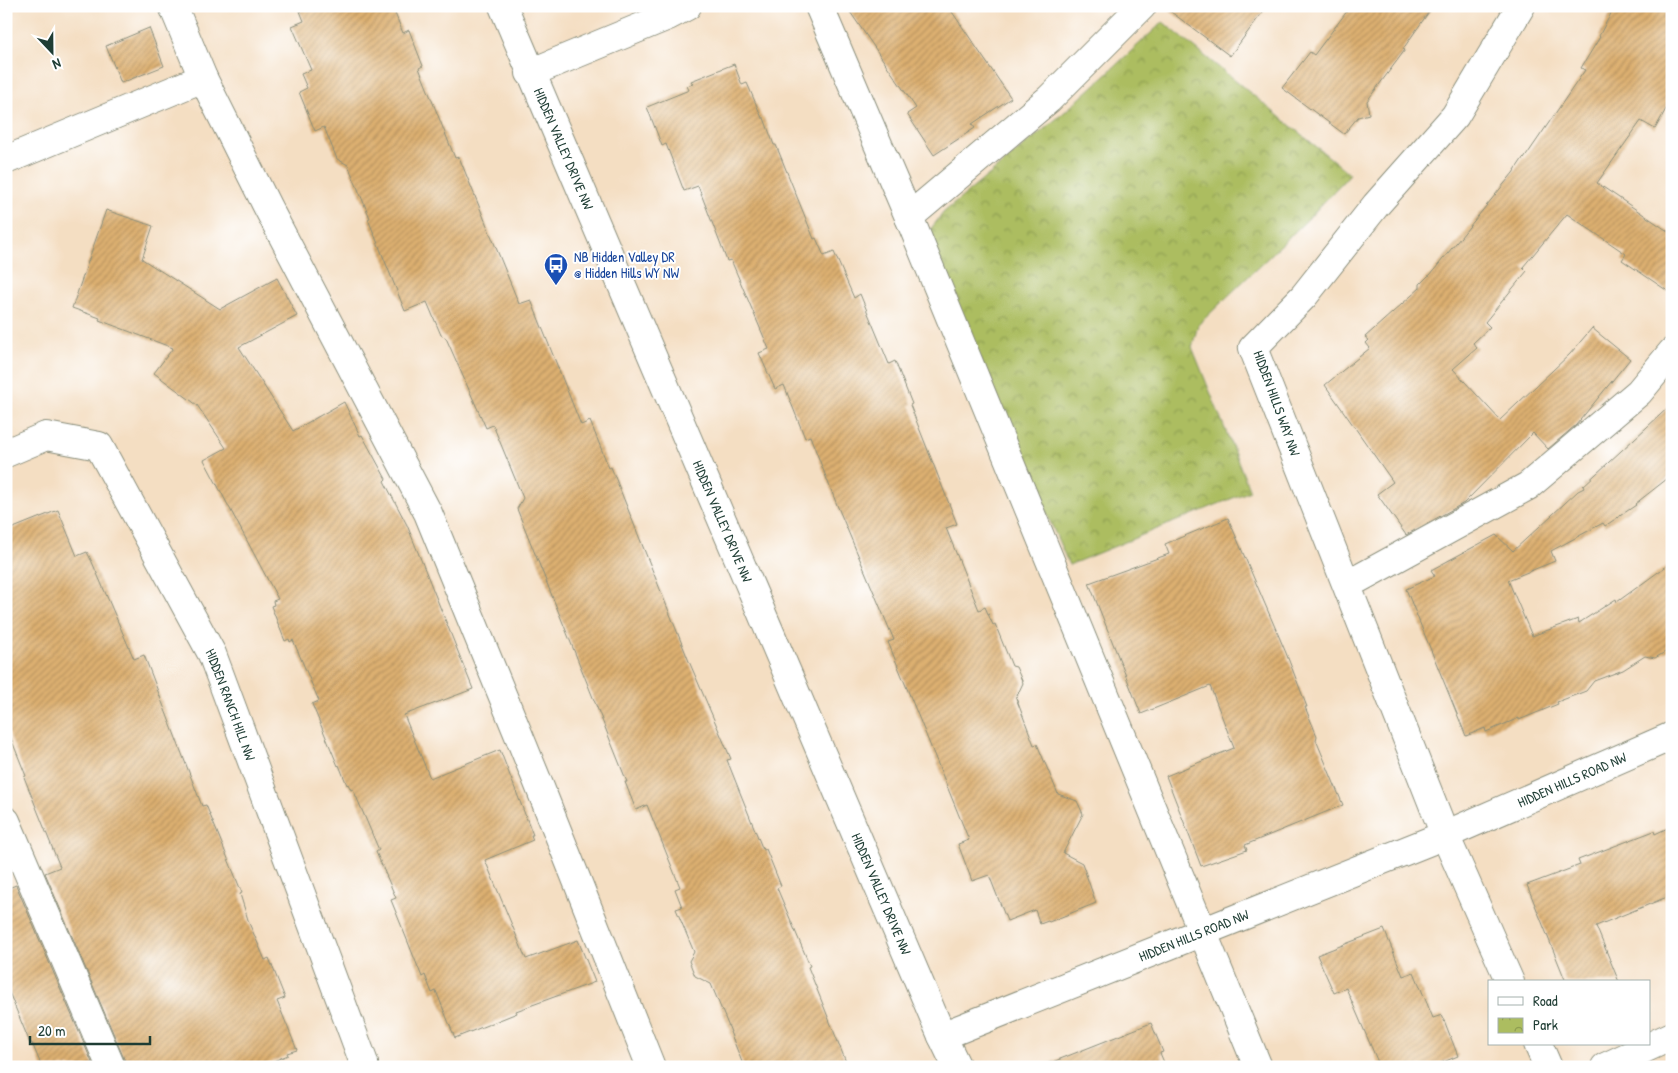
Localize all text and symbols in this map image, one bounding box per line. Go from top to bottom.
north arrow [28,28,78,78]
text: N [50,54,64,75]
street label: HIDDEN VALLEY DRIVE NW [530,85,599,213]
place label: NB Hidden Valley DR @ Hidden Hills WY NW [574,247,679,282]
bus stop icon: NB Hidden Valley DR @ Hidden Hills WY NW [543,252,569,286]
street label: HIDDEN HILLS WAY NW [1250,348,1305,459]
street label: HIDDEN VALLEY DRIVE NW [689,457,758,585]
street label: HIDDEN RANCH HILL NW [202,645,261,763]
street label: HIDDEN HILLS ROAD NW [1514,747,1629,811]
street label: HIDDEN VALLEY DRIVE NW [847,830,916,958]
street label: HIDDEN HILLS ROAD NW [1136,904,1252,966]
legend [1488,980,1650,1046]
text: Road [1533,990,1558,1011]
scale bar [30,1013,150,1045]
text: Park [1533,1014,1558,1035]
text: 20 m [38,1020,65,1041]

